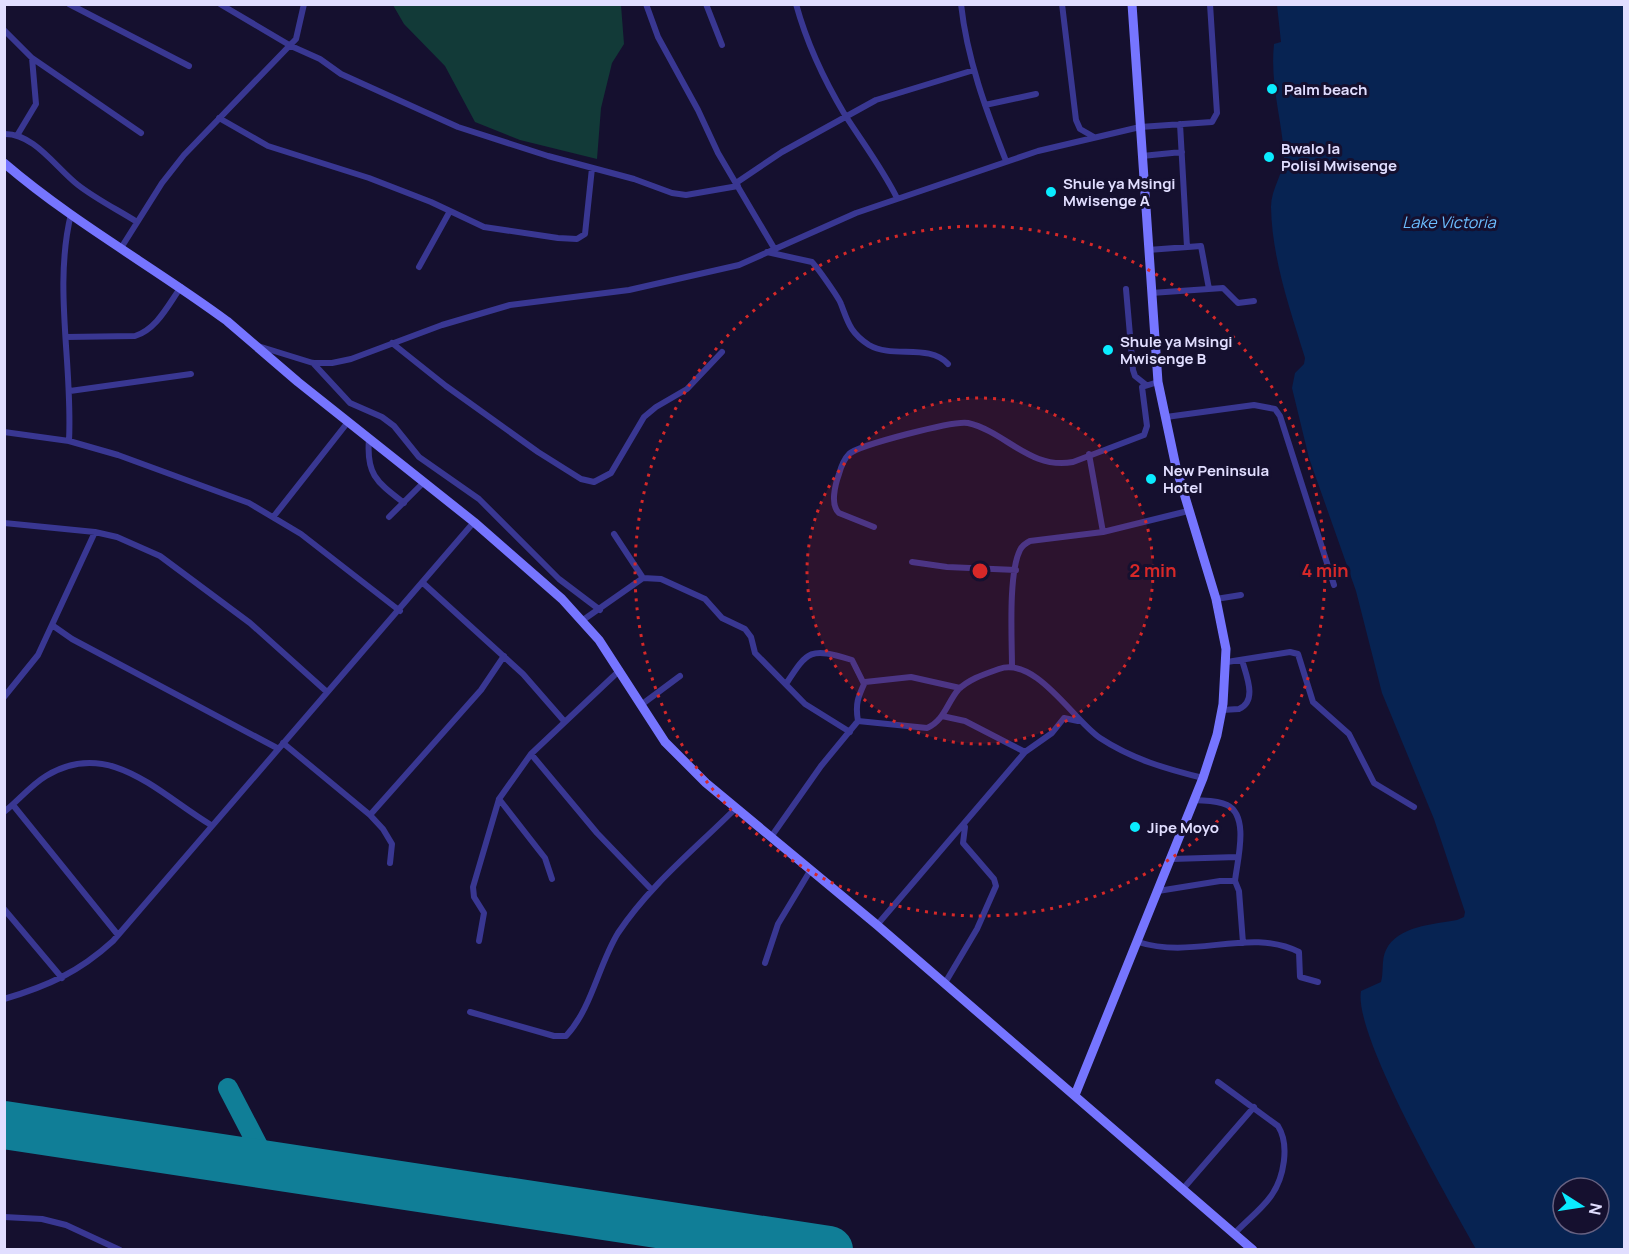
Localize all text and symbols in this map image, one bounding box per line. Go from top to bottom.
place label: Palm beach [1284,79,1367,100]
marker: Palm beach [1265,82,1279,96]
place label: Bwalo la Polisi Mwisenge [1281,138,1397,176]
marker: Bwalo la Polisi Mwisenge [1262,150,1276,164]
place label: Shule ya Msingi Mwisenge A [1063,173,1176,211]
marker: Shule ya Msingi Mwisenge A [1044,185,1058,199]
water label: Lake Victoria [1402,211,1497,233]
place label: Shule ya Msingi Mwisenge B [1120,331,1233,369]
marker: Shule ya Msingi Mwisenge B [1101,343,1115,357]
place label: New Peninsula Hotel [1163,460,1269,498]
marker: New Peninsula Hotel [1144,472,1158,486]
text: 2 min [1130,558,1176,582]
text: 4 min [1301,558,1349,582]
centre of rings [970,561,990,581]
place label: Jipe Moyo [1147,817,1219,838]
marker: Jipe Moyo [1128,820,1142,834]
north arrow [1551,1176,1611,1236]
text: N [1584,1201,1608,1217]

